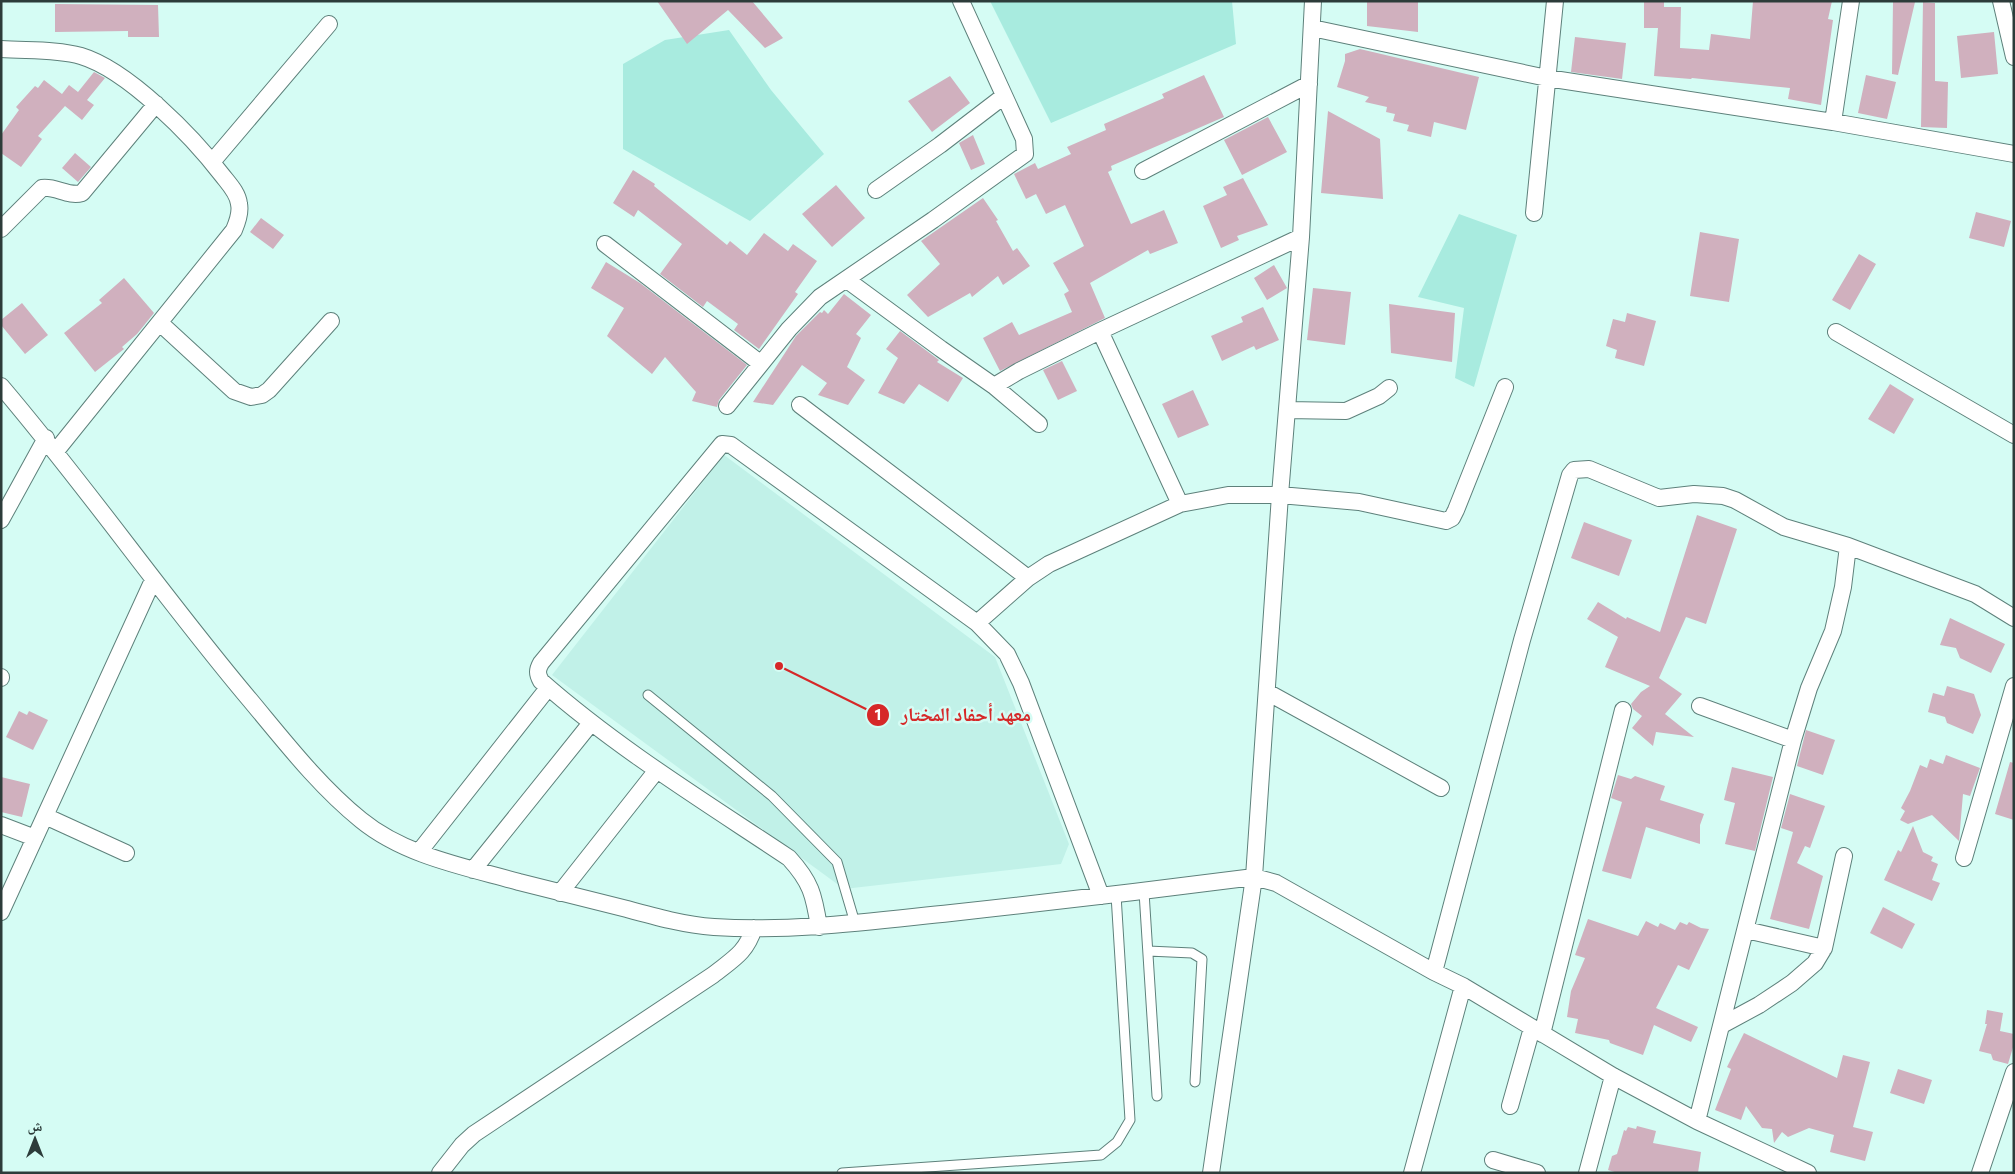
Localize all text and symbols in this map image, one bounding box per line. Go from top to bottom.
callout: معهد أحفاد المختار [866,698,1041,732]
text: معهد أحفاد المختار [900,702,1031,725]
text: 1 [875,705,881,723]
north arrow [10,1114,60,1164]
text: ش [28,1117,43,1135]

